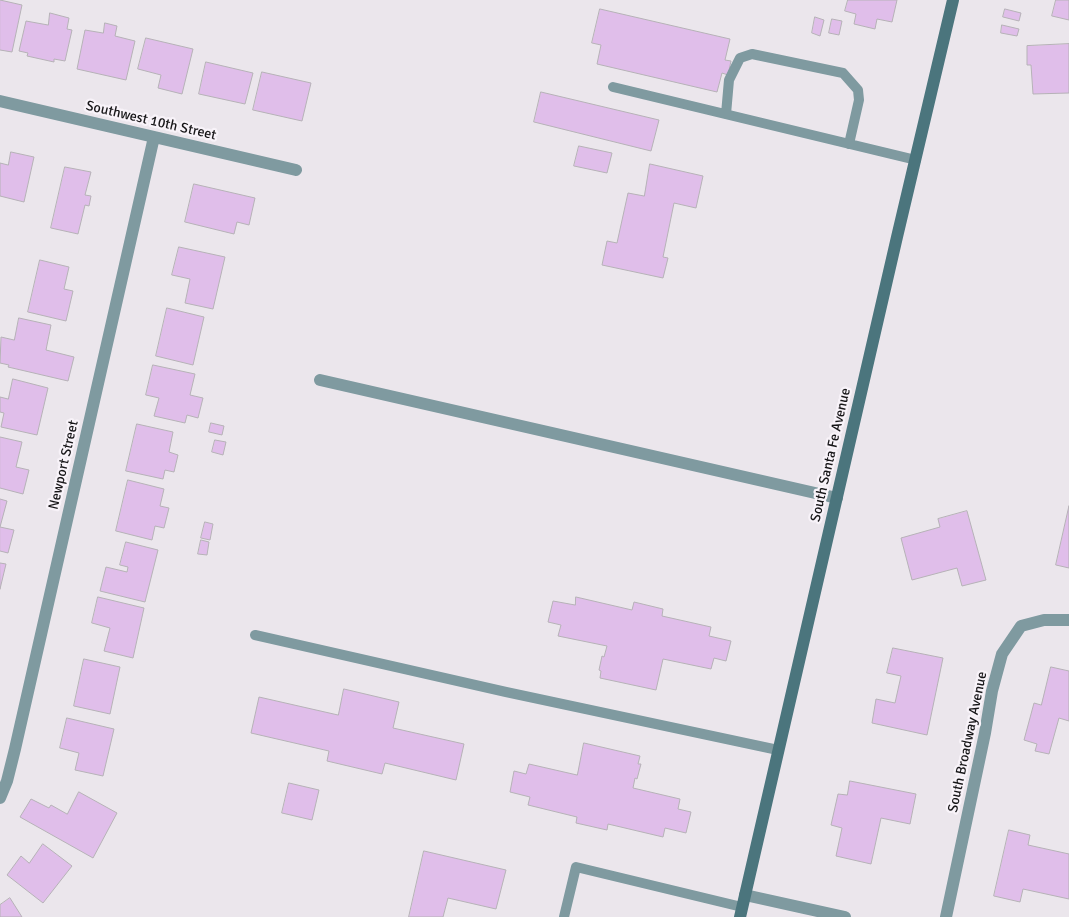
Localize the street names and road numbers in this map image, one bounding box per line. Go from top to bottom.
street label: Southwest 10th Street [84,98,218,144]
street label: South Santa Fe Avenue [807,387,855,523]
street label: Newport Street [46,419,82,511]
street label: South Broadway Avenue [945,670,991,814]

